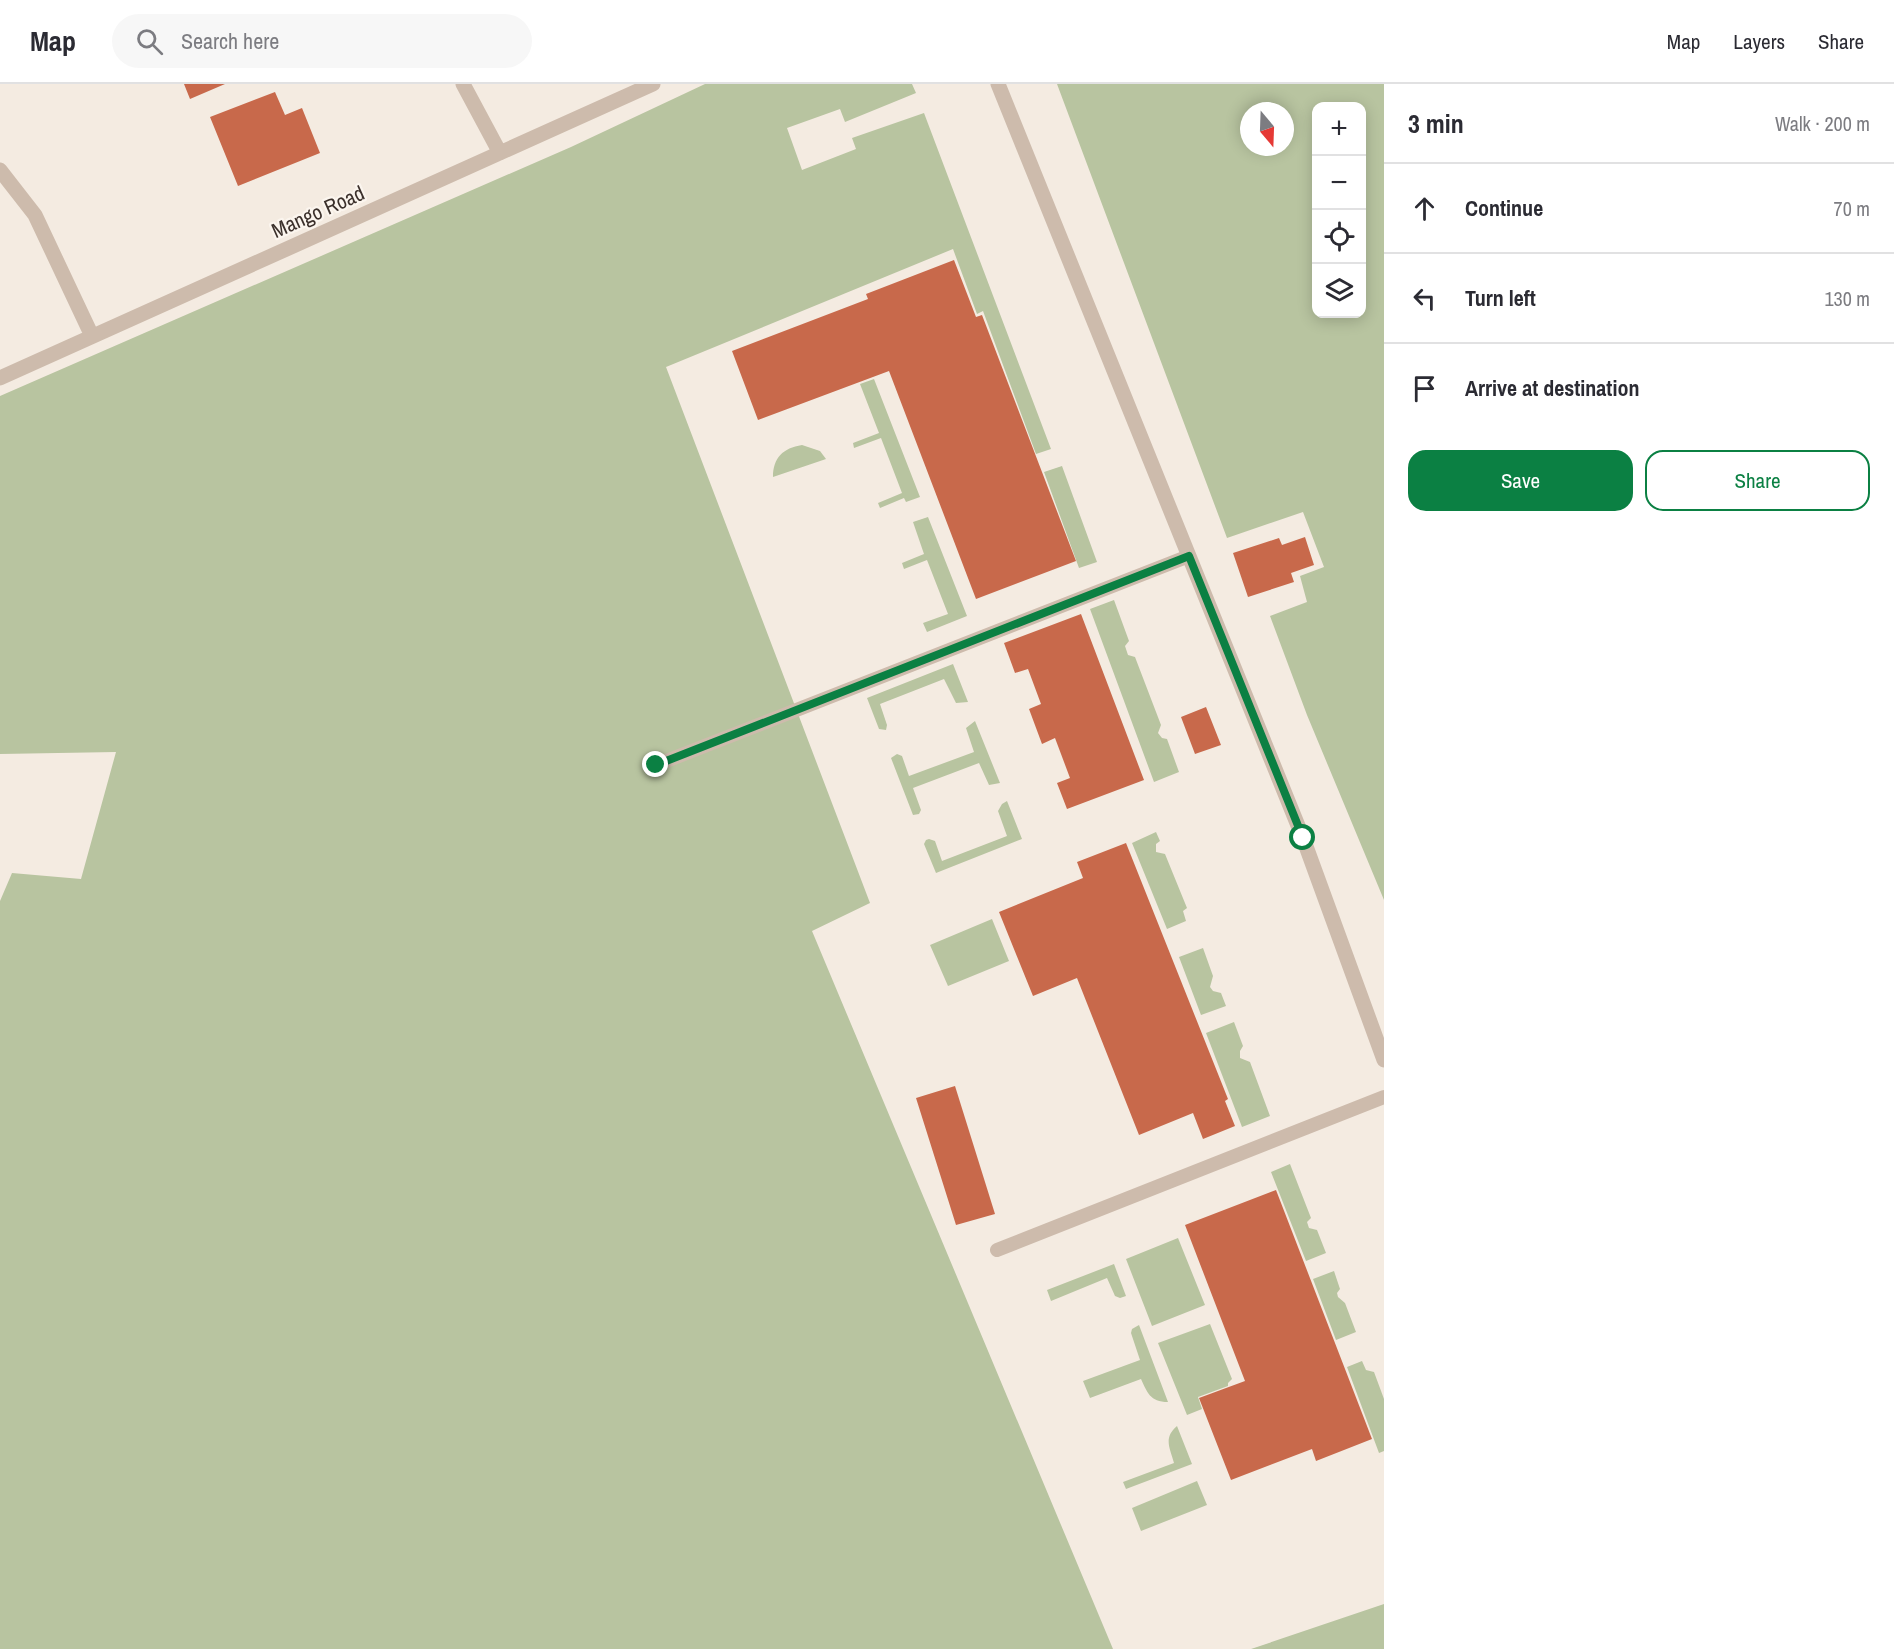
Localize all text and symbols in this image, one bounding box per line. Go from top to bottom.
search box [112,14,532,68]
text: Map [30,22,76,60]
icon: search [133,25,166,58]
text: Search here [181,26,279,56]
text: Map [1667,27,1700,56]
text: Layers [1733,27,1785,56]
text: Share [1818,27,1864,56]
north arrow [1240,102,1294,156]
map controls [1312,102,1366,318]
button: + [1312,102,1366,156]
text: 3 min [1408,106,1464,141]
text: Walk · 200 m [1775,110,1870,137]
button: − [1312,156,1366,210]
street label: Mango Road [267,178,369,245]
icon: ahead [1408,192,1441,225]
text: Continue [1465,193,1543,223]
text: 70 m [1834,195,1870,222]
button: locate [1312,210,1366,264]
button: layers [1312,264,1366,318]
icon: left [1408,282,1441,315]
text: Turn left [1465,283,1536,313]
text: 130 m [1824,285,1870,312]
icon: arrive [1408,372,1441,405]
text: Arrive at destination [1465,373,1639,403]
button: Save [1408,450,1633,511]
button: Share [1645,450,1870,511]
route end [642,751,668,777]
route start [1289,824,1315,850]

